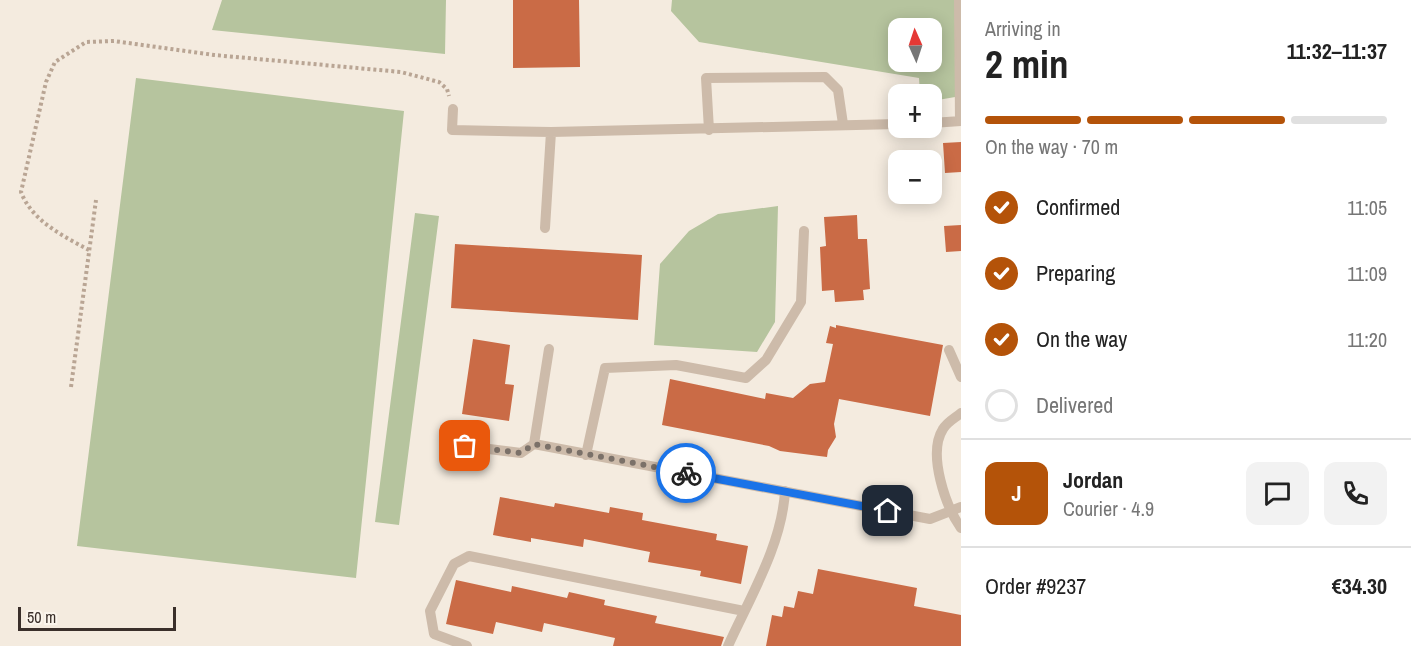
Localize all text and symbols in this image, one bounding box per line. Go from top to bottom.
text: Arriving in [985,15,1061,42]
north arrow [888,18,942,72]
map controls [888,18,942,204]
text: 11:32–11:37 [1287,36,1387,66]
text: 2 min [985,38,1069,90]
button: + [888,84,942,138]
text: On the way · 70 m [985,133,1118,160]
button: − [888,150,942,204]
icon: check [985,191,1018,224]
text: Confirmed [1036,192,1120,222]
text: 11:05 [1347,194,1387,221]
icon: check [985,257,1018,290]
text: Preparing [1036,258,1115,288]
text: 11:09 [1347,260,1387,287]
icon: check [985,323,1018,356]
text: On the way [1036,324,1127,354]
text: 11:20 [1347,326,1387,353]
text: Delivered [1036,390,1113,420]
pin [439,420,490,471]
icon: bag [448,429,481,462]
courier [656,443,716,503]
icon: bike [670,457,703,490]
button: chat [1246,462,1309,525]
button: phone [1324,462,1387,525]
text: Jordan [1063,465,1123,495]
text: J [1011,478,1022,508]
pin [862,485,913,536]
icon: home [871,494,904,527]
text: Courier · 4.9 [1063,495,1154,522]
text: Order #9237 [985,571,1086,601]
text: €34.30 [1332,571,1387,601]
scale bar [18,604,176,632]
text: 50 m [27,606,56,628]

